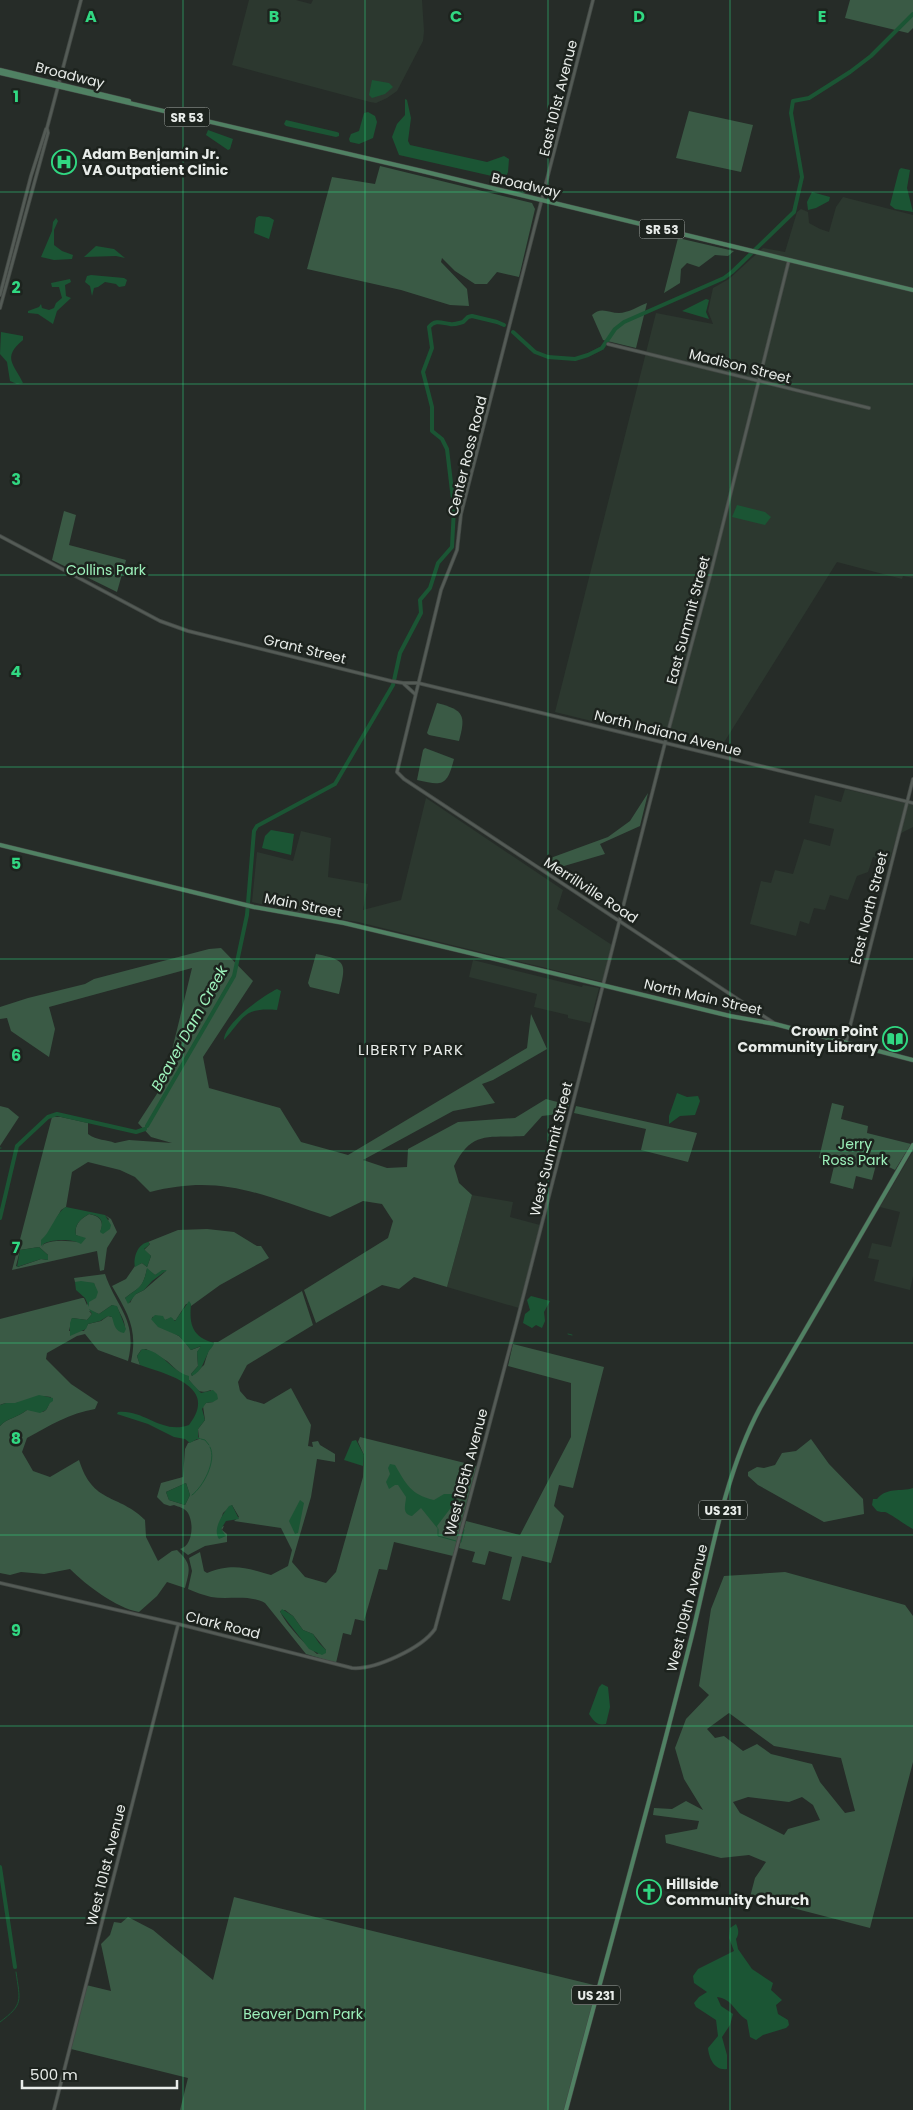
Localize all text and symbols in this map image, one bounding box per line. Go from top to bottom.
text: A [85,5,97,28]
text: B [269,5,279,28]
text: C [450,5,462,28]
text: D [633,5,645,28]
text: E [818,5,826,28]
street label: East 101st Avenue [534,37,582,158]
street label: Broadway [33,57,107,93]
text: 1 [13,85,19,108]
road number: SR 53 [164,108,210,126]
place label: Adam Benjamin Jr. VA Outpatient Clinic [82,144,229,180]
hospital icon: Adam Benjamin Jr. VA Outpatient Clinic [51,149,77,175]
street label: Broadway [489,167,563,203]
road number: SR 53 [640,220,684,238]
text: 2 [11,276,21,299]
street label: Madison Street [687,344,793,388]
street label: Center Ross Road [442,394,492,518]
text: 3 [11,468,21,491]
street label: East Summit Street [661,554,715,686]
park label: Collins Park [66,560,147,580]
street label: Grant Street [262,629,348,669]
text: 4 [11,660,22,683]
street label: North Indiana Avenue [592,705,744,761]
street label: East North Street [845,849,893,967]
text: 5 [11,852,21,875]
street label: Merrillville Road [540,852,642,928]
street label: Main Street [262,888,344,922]
water label: Beaver Dam Creek [146,960,233,1095]
street label: North Main Street [642,974,764,1020]
place label: Crown Point Community Library [738,1021,878,1057]
library icon: Crown Point Community Library [882,1026,908,1052]
district label: LIBERTY PARK [358,1039,464,1060]
text: 6 [11,1044,21,1067]
street label: West Summit Street [525,1080,577,1218]
park label: Jerry Ross Park [822,1134,889,1170]
text: 7 [12,1236,21,1259]
street label: West 105th Avenue [439,1406,493,1538]
text: 8 [11,1427,21,1450]
road number: US 231 [699,1500,747,1520]
street label: West 109th Avenue [661,1542,713,1674]
street label: Clark Road [184,1606,262,1644]
text: 9 [11,1619,21,1642]
street label: West 101st Avenue [81,1802,131,1928]
place label: Hillside Community Church [666,1874,809,1910]
church icon: Hillside Community Church [636,1879,662,1905]
road number: US 231 [572,1986,620,2004]
park label: Beaver Dam Park [243,2004,364,2024]
scale bar [22,2058,178,2090]
text: 500 m [30,2064,78,2085]

